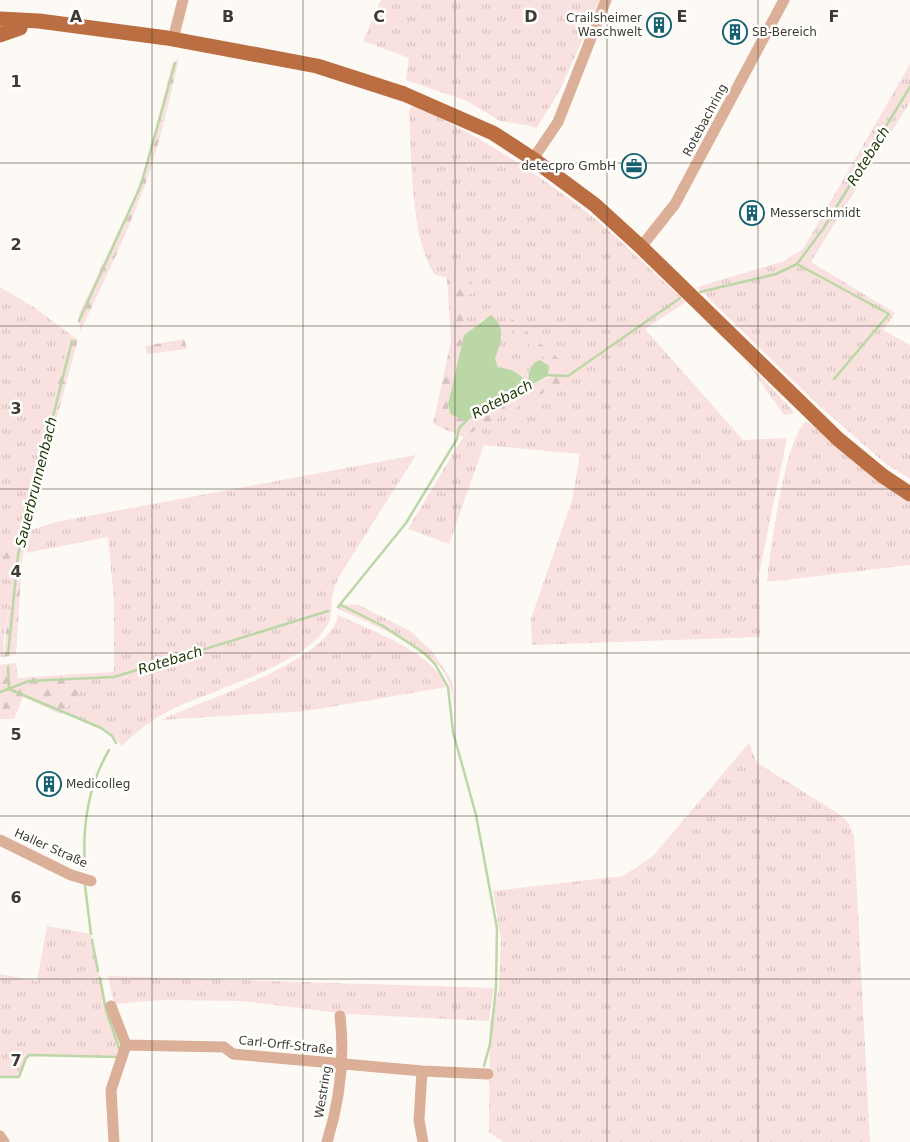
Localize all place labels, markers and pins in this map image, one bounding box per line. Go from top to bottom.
place label: Crailsheimer Waschwelt [566,11,642,39]
building icon: Crailsheimer Waschwelt [646,12,672,38]
building icon: SB-Bereich [722,19,748,45]
place label: SB-Bereich [752,25,817,39]
office icon: detecpro GmbH [621,153,647,179]
place label: detecpro GmbH [521,159,616,173]
building icon: Messerschmidt [739,200,765,226]
place label: Messerschmidt [770,206,861,220]
building icon: Medicolleg [36,771,62,797]
place label: Medicolleg [66,777,130,791]

